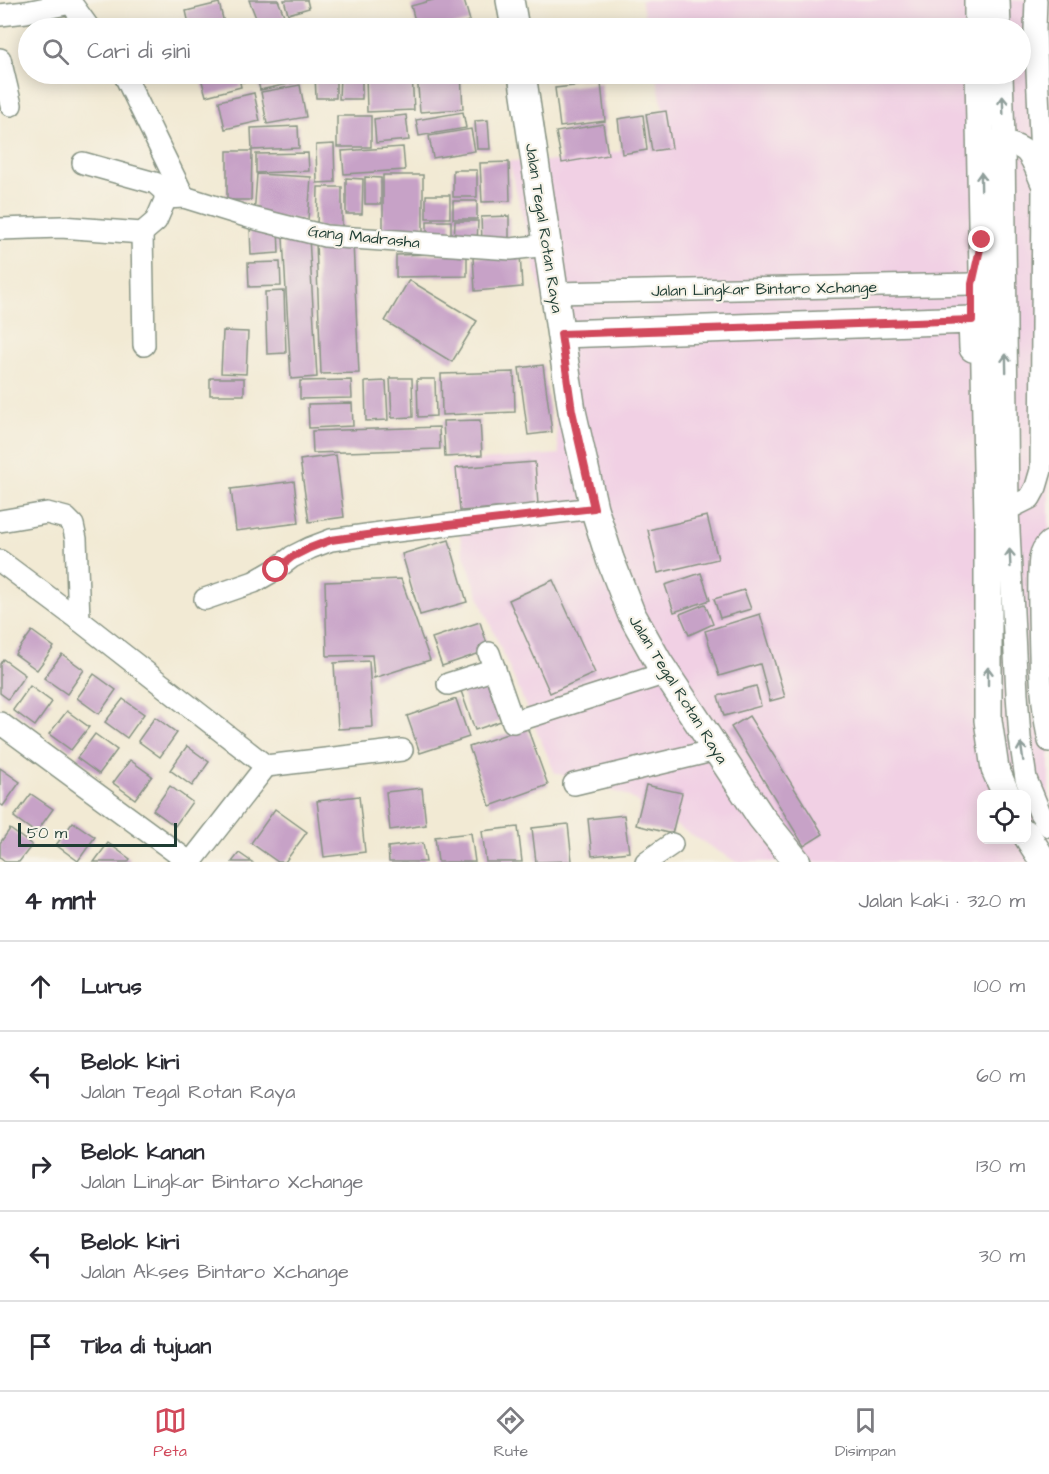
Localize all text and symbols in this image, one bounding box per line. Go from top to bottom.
search box [18,18,1031,84]
icon: search [39,35,72,68]
text: Cari di sini [87,36,190,67]
one-way arrow [997,95,1009,115]
street label: Jalan Tegal Rotan Raya [519,142,568,315]
one-way arrow [975,171,986,191]
street label: Gang Madrasha [307,220,421,255]
route end [968,226,994,252]
street label: Jalan Lingkar Bintaro Xchange [651,276,878,303]
one-way arrow [1000,353,1012,373]
one-way arrow [1004,548,1015,568]
route start [262,556,288,582]
street label: Jalan Tegal Rotan Raya [623,611,733,769]
one-way arrow [982,666,994,686]
one-way arrow [1016,743,1027,763]
map controls [977,790,1031,844]
button: locate [977,790,1031,844]
scale bar [18,820,177,848]
text: 50 m [27,822,67,844]
text: 4 mnt [24,883,96,919]
text: Jalan kaki · 320 m [858,887,1025,915]
icon: ahead [24,970,57,1003]
text: Lurus [81,971,142,1002]
text: 100 m [974,972,1025,1000]
text: Belok kiri [81,1047,179,1078]
icon: left [24,1060,57,1093]
text: 60 m [976,1062,1025,1090]
text: Jalan Tegal Rotan Raya [81,1078,295,1106]
text: Belok kanan [81,1137,205,1168]
icon: right [24,1150,57,1183]
text: 130 m [976,1152,1025,1180]
text: Jalan Lingkar Bintaro Xchange [81,1168,363,1196]
text: Belok kiri [81,1227,179,1258]
icon: left [24,1240,57,1273]
text: 30 m [979,1242,1025,1270]
text: Jalan Akses Bintaro Xchange [81,1258,349,1286]
icon: arrive [24,1330,57,1363]
text: Tiba di tujuan [81,1331,211,1362]
tab: Peta [153,1404,187,1462]
tab: Rute [494,1404,528,1462]
tab: Disimpan [835,1404,896,1462]

